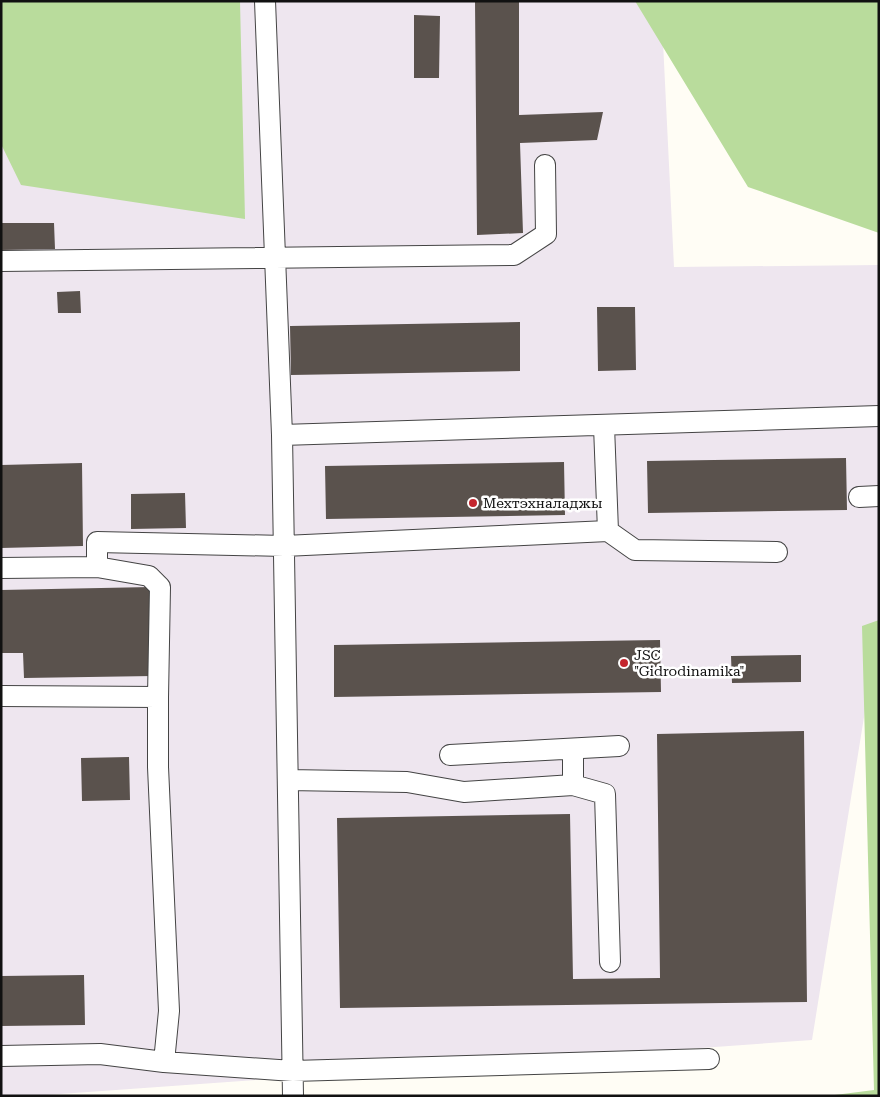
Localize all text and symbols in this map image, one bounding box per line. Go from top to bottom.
place label: Мехтэхналаджы [483,495,603,511]
marker: Мехтэхналаджы [467,497,479,509]
place label: JSC "Gidrodinamika" [634,647,745,679]
marker: JSC "Gidrodinamika" [618,657,630,669]

